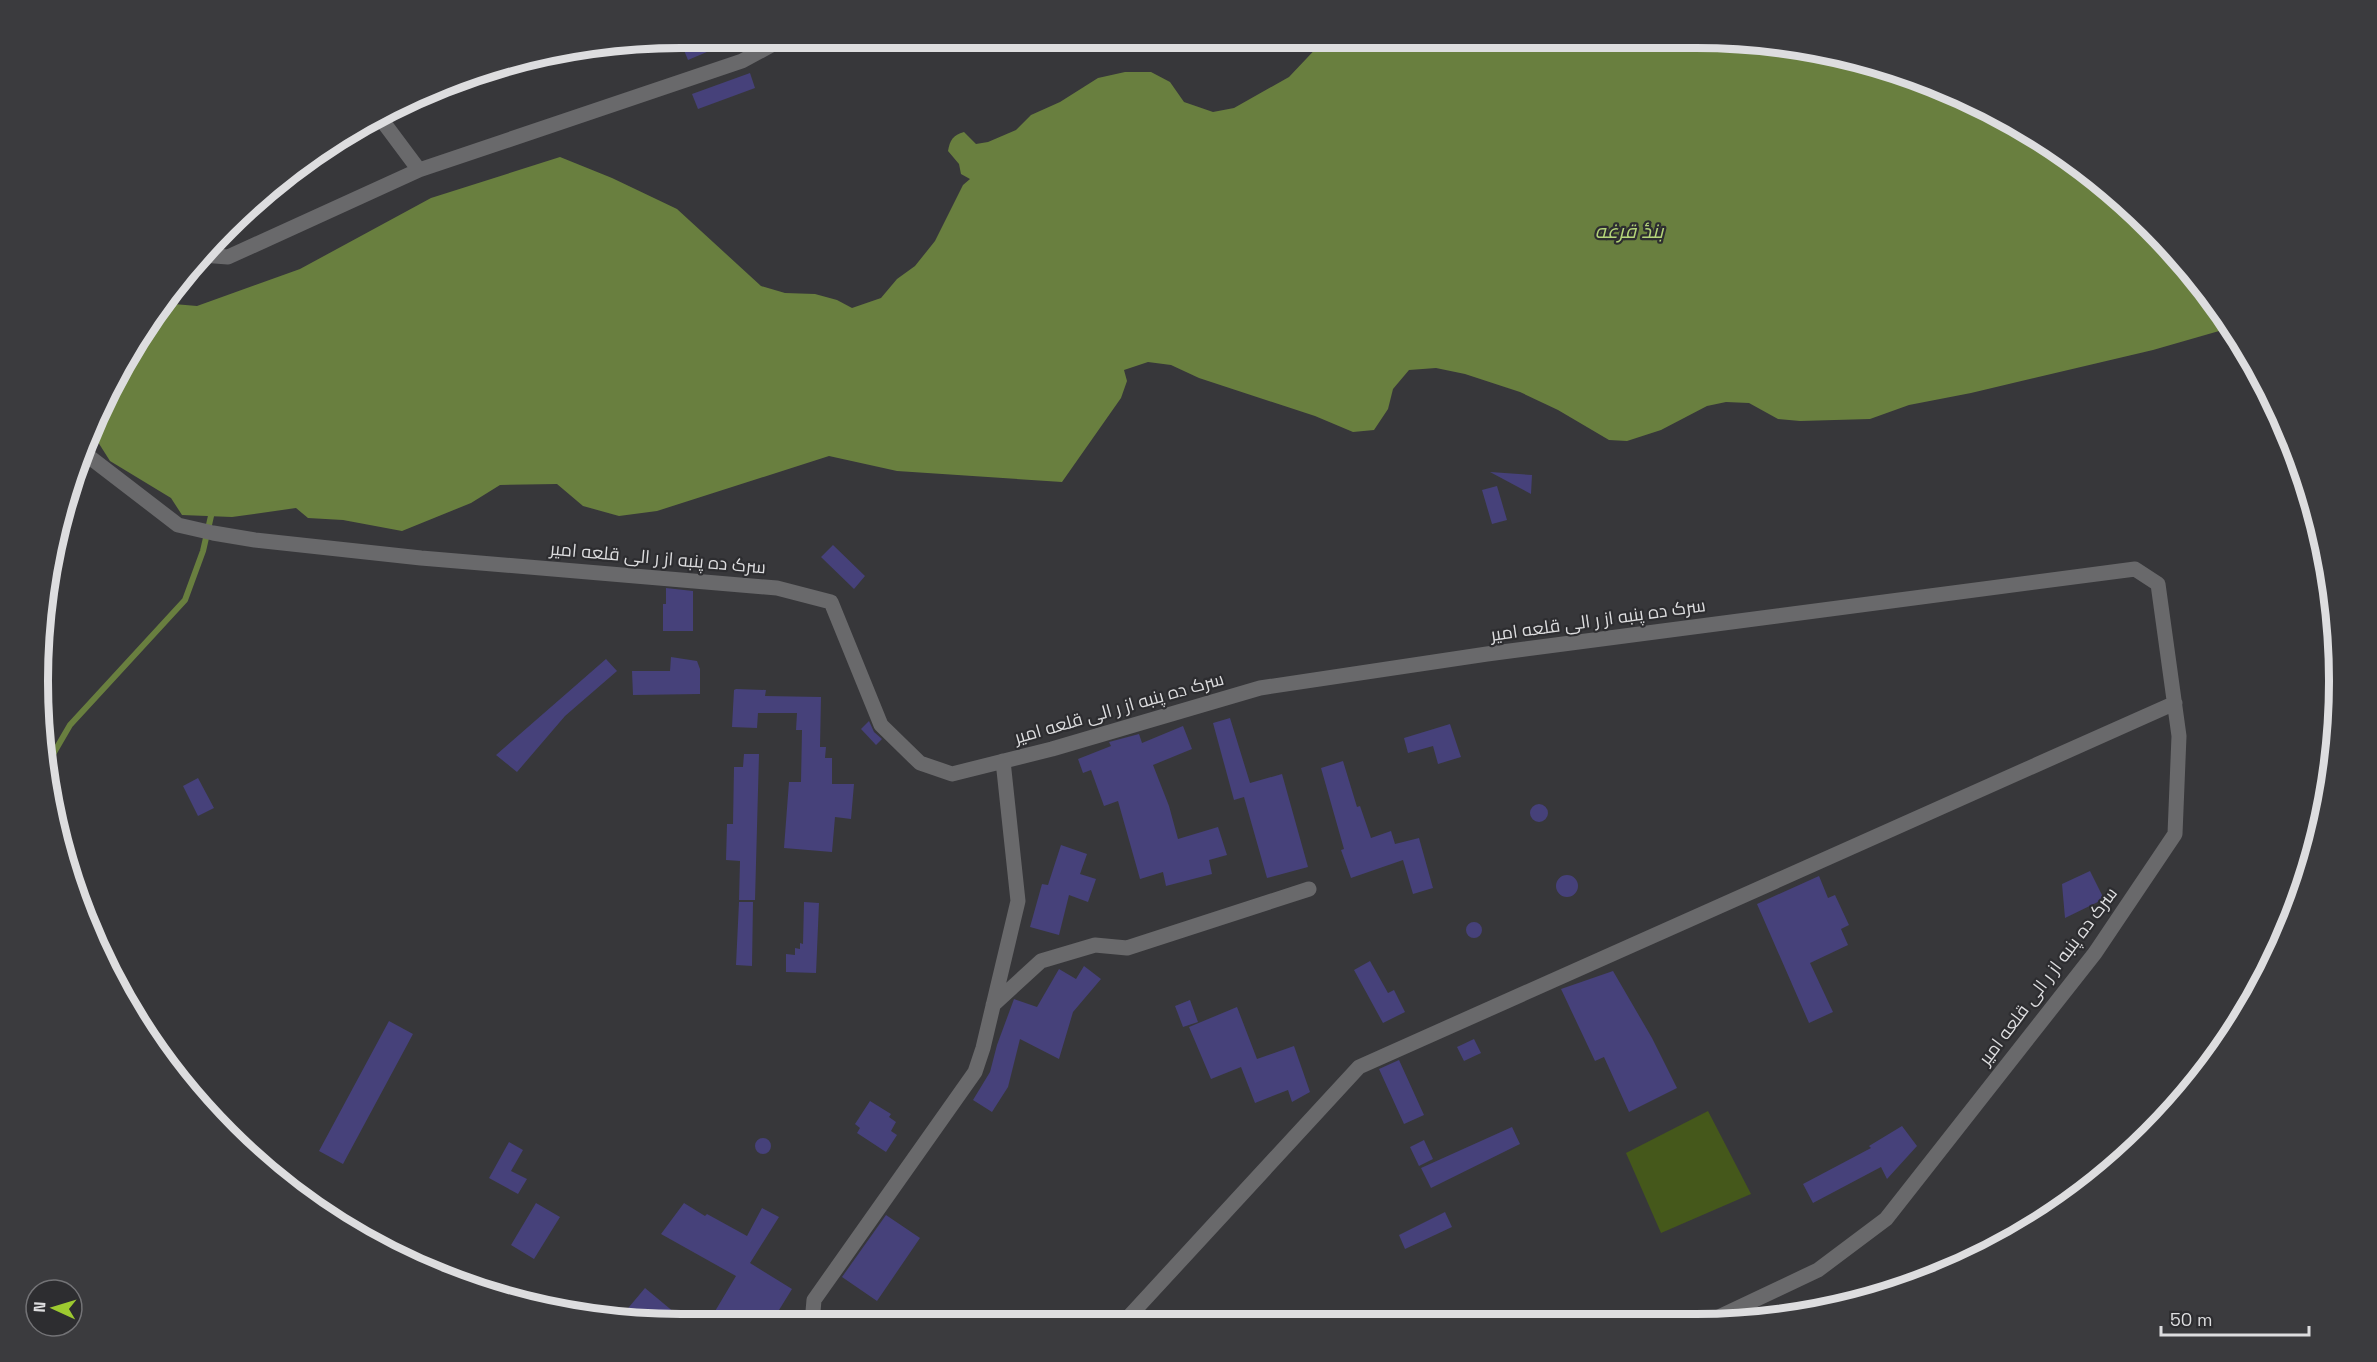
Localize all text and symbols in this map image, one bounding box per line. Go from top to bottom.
water label: بندٔ قرغه [1595,218,1665,244]
street label: سرک ده پنبه از ر الی قلعه امیر [548,537,767,579]
street label: سرک ده پنبه از ر الی قلعه امیر [1488,593,1707,647]
street label: سرک ده پنبه از ر الی قلعه امیر [1010,667,1227,750]
street label: سرک ده پنبه از ر الی قلعه امیر [1973,882,2123,1071]
north arrow [24,1278,84,1338]
scale bar [2161,1299,2310,1337]
text: N [29,1301,50,1313]
text: 50 m [2170,1308,2212,1331]

